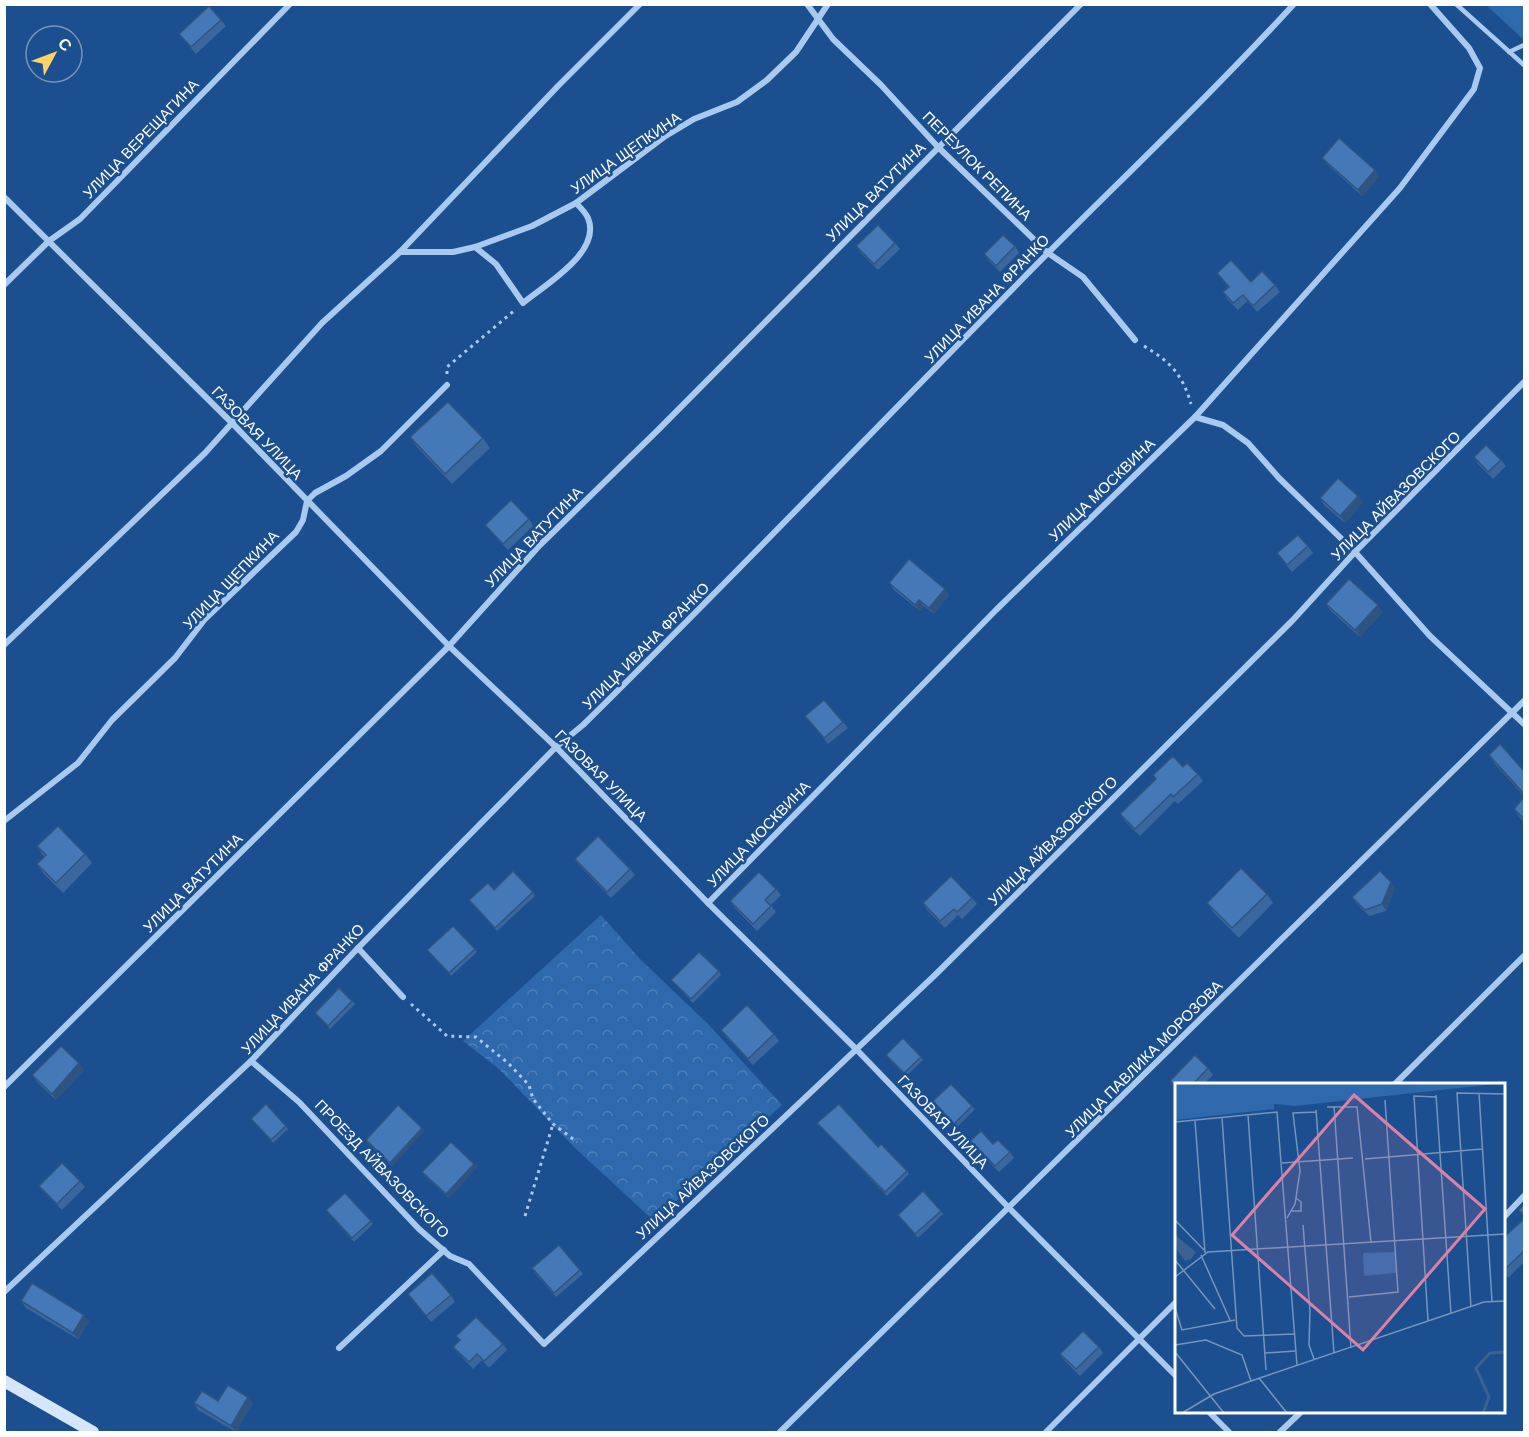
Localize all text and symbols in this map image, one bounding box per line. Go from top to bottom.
north arrow [24,24,84,84]
text: С [55,35,75,55]
street label: УЛИЦА ВЕРЕЩАГИНА [79,76,202,202]
street label: УЛИЦА ЩЕПКИНА [568,108,684,197]
street label: ПЕРЕУЛОК РЕПИНА [919,108,1035,224]
street label: УЛИЦА ВАТУТИНА [823,139,929,245]
street label: УЛИЦА ИВАНА ФРАНКО [921,231,1052,366]
street label: ГАЗОВАЯ УЛИЦА [209,383,306,483]
street label: УЛИЦА АЙВАЗОВСКОГО [1328,428,1464,564]
street label: УЛИЦА МОСКВИНА [1045,435,1158,544]
street label: УЛИЦА ВАТУТИНА [481,483,586,590]
street label: УЛИЦА ЩЕПКИНА [179,527,282,632]
street label: УЛИЦА ИВАНА ФРАНКО [579,579,712,712]
street label: ГАЗОВАЯ УЛИЦА [552,726,651,825]
street label: УЛИЦА АЙВАЗОВСКОГО [985,773,1121,909]
street label: УЛИЦА МОСКВИНА [704,777,813,890]
street label: УЛИЦА ВАТУТИНА [140,830,246,936]
street label: УЛИЦА ИВАНА ФРАНКО [238,920,367,1057]
street label: УЛИЦА ПАВЛИКА МОРОЗОВА [1062,977,1226,1141]
street label: ГАЗОВАЯ УЛИЦА [895,1072,992,1172]
inset map [1175,1083,1505,1413]
street label: ПРОЕЗД АЙВАЗОВСКОГО [312,1096,453,1241]
street label: УЛИЦА АЙВАЗОВСКОГО [633,1111,773,1243]

